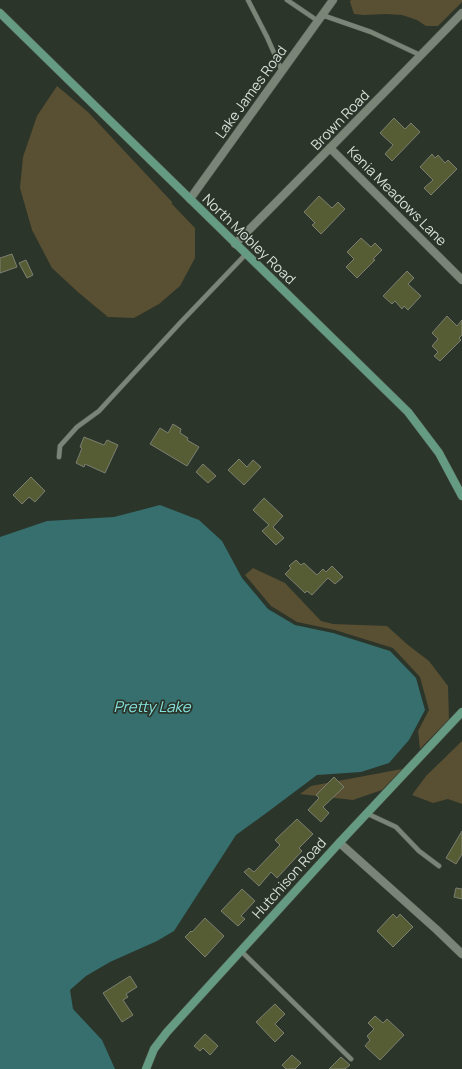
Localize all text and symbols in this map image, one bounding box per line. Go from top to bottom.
street label: Lake James Road [210,41,291,142]
street label: Brown Road [306,86,373,154]
street label: Kenia Meadows Lane [343,142,451,250]
street label: North Mobley Road [199,189,300,288]
water label: Pretty Lake [113,696,192,717]
street label: Hutchison Road [247,833,330,922]

